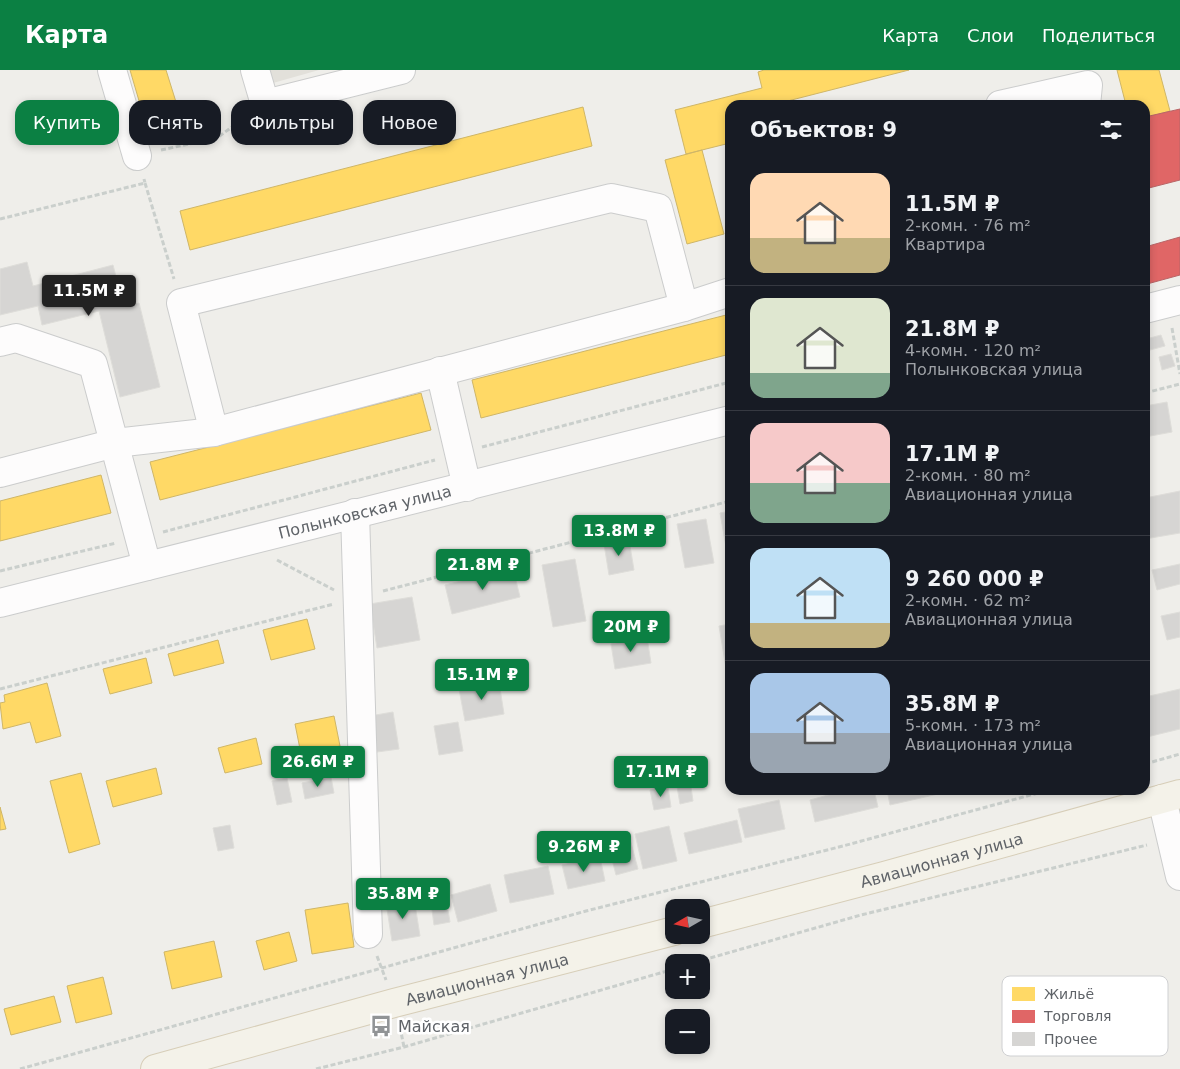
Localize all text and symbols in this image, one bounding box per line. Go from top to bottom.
text: Карта [25,21,108,49]
text: Карта [882,25,939,46]
text: Слои [967,25,1014,46]
text: Поделиться [1042,25,1155,46]
chip: Купить [15,100,119,145]
chip: Снять [129,100,221,145]
chip: Фильтры [231,100,353,145]
chip: Новое [363,100,456,145]
icon: filters [1097,116,1125,144]
text: Объектов: 9 [750,118,897,142]
text: 11.5M ₽ [905,192,1000,216]
icon: home [790,193,850,253]
text: 2-комн. · 76 m² [905,216,1031,235]
text: Квартира [905,235,985,254]
pin: 11.5M ₽ [43,274,135,317]
text: 11.5M ₽ [53,281,125,300]
text: 21.8M ₽ [905,317,1000,341]
icon: home [790,318,850,378]
text: 4-комн. · 120 m² [905,341,1041,360]
text: Полынковская улица [905,360,1083,379]
text: 17.1M ₽ [905,442,1000,466]
icon: home [790,443,850,503]
text: 2-комн. · 80 m² [905,466,1031,485]
street label: Полынковская улица [276,481,453,543]
text: Авиационная улица [905,485,1073,504]
pin: 13.8M ₽ [573,514,665,557]
text: 13.8M ₽ [583,521,655,540]
pin: 21.8M ₽ [437,548,529,591]
text: 21.8M ₽ [447,555,519,574]
text: 9 260 000 ₽ [905,567,1044,591]
icon: home [790,568,850,628]
text: 2-комн. · 62 m² [905,591,1031,610]
pin: 20M ₽ [596,610,666,653]
text: Авиационная улица [905,610,1073,629]
text: 20M ₽ [604,617,658,636]
pin: 15.1M ₽ [436,658,528,701]
text: 15.1M ₽ [446,665,518,684]
text: 35.8M ₽ [905,692,1000,716]
icon: home [790,693,850,753]
text: 5-комн. · 173 m² [905,716,1041,735]
text: Авиационная улица [905,735,1073,754]
pin: 26.6M ₽ [272,746,364,788]
text: 26.6M ₽ [282,752,354,771]
pin: 17.1M ₽ [615,756,707,798]
text: 17.1M ₽ [625,762,697,781]
street label: Авиационная улица [858,829,1025,892]
pin: 9.26M ₽ [538,830,630,873]
text: 9.26M ₽ [548,837,620,856]
pin: 35.8M ₽ [357,878,449,920]
text: 35.8M ₽ [367,884,439,903]
north arrow [665,899,710,944]
map controls [665,899,710,1054]
street label: Авиационная улица [403,949,571,1010]
button: + [665,954,710,999]
legend [1002,976,1168,1056]
text: Жильё [1044,986,1094,1002]
text: Торговля [1043,1008,1112,1024]
button: − [665,1009,710,1054]
bus stop icon: Майская [368,1013,394,1039]
place label: Майская [398,1017,470,1036]
text: Прочее [1044,1031,1097,1047]

